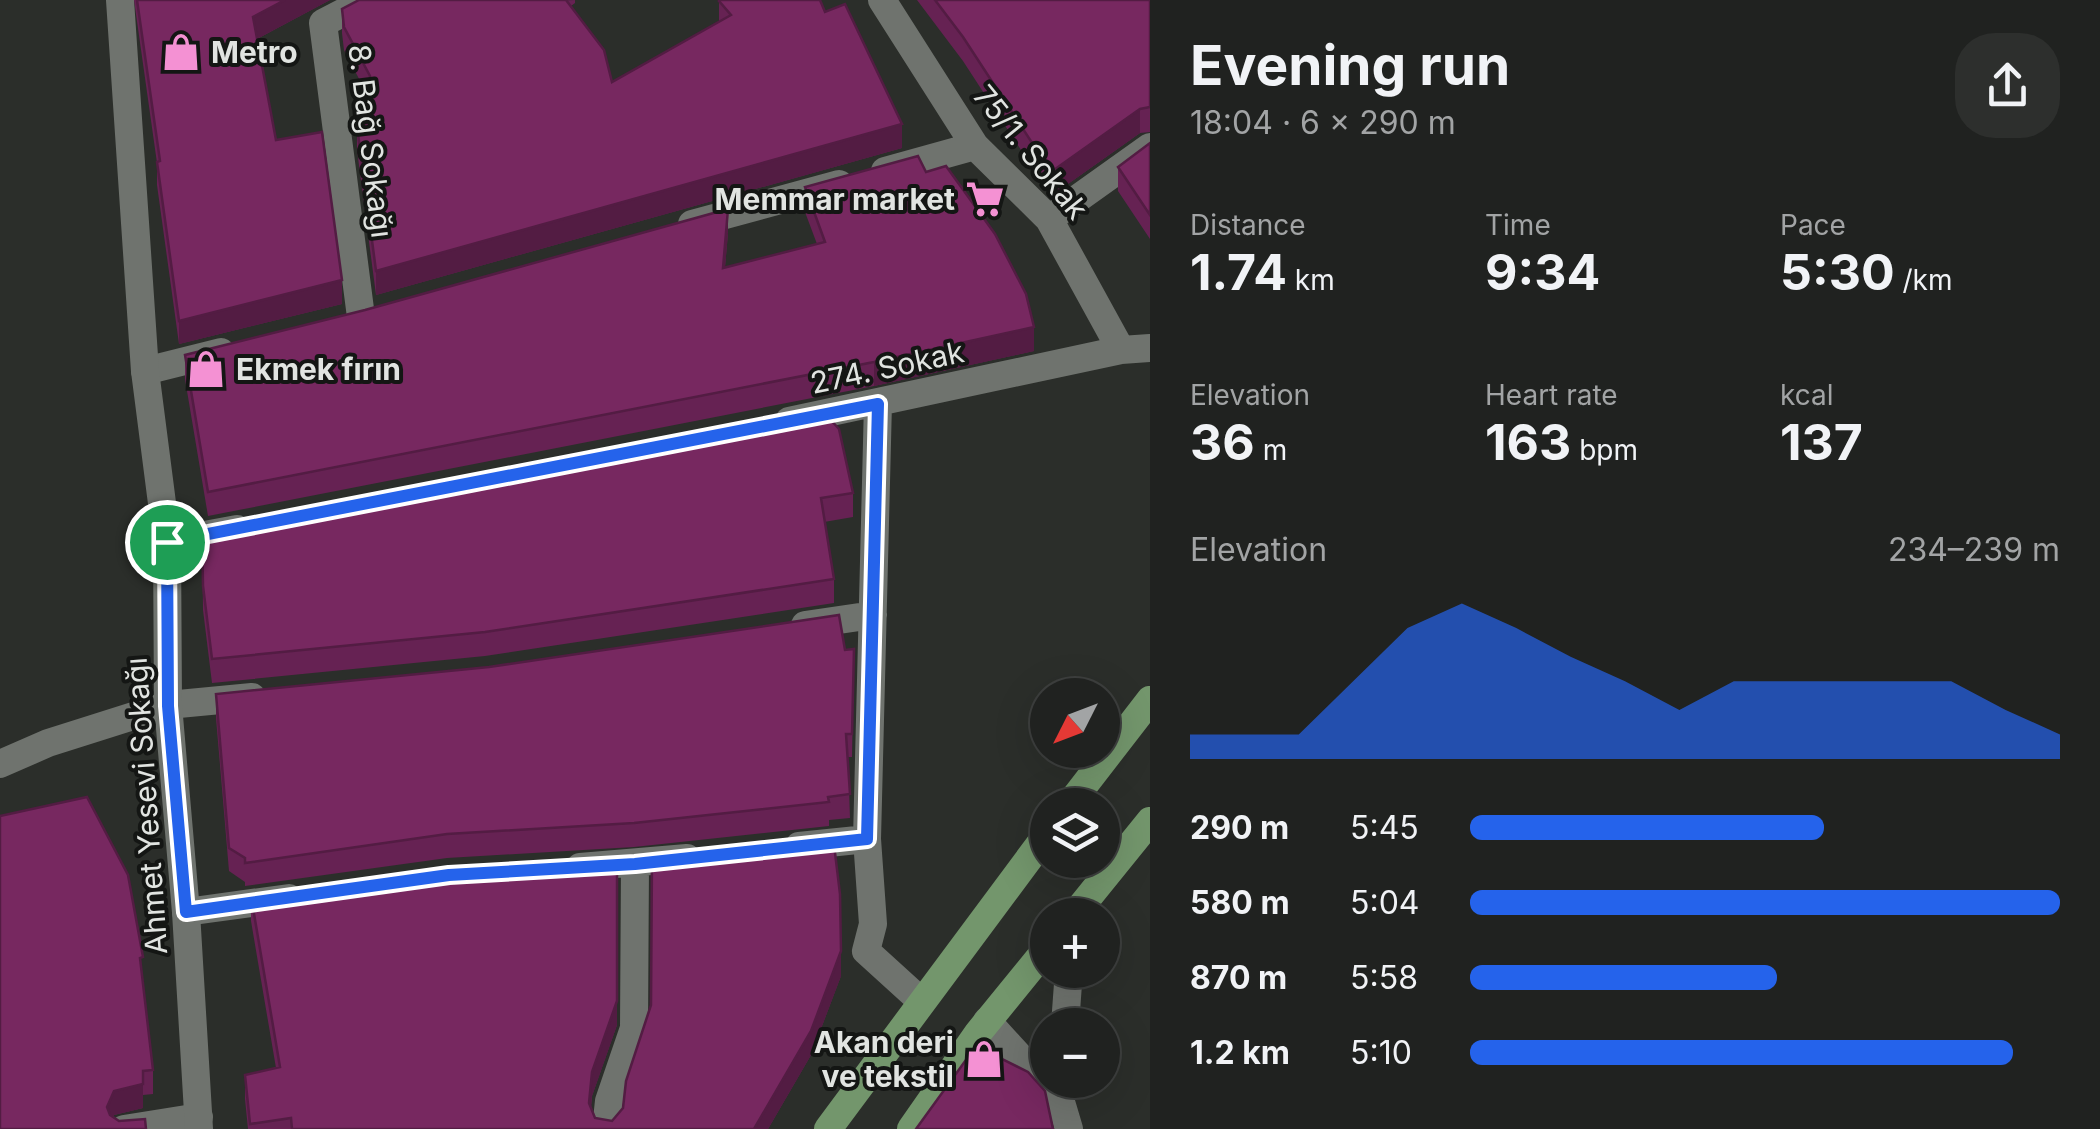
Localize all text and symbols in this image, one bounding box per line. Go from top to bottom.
shop icon: Metro [160,31,202,73]
text: Evening run [1190,32,1510,98]
button: share [1955,33,2060,138]
place label: Metro [211,34,298,70]
street label: 8. Bağ Sokağı [341,42,401,240]
street label: 75/1. Sokak [966,78,1096,227]
text: 18:04 · 6 × 290 m [1190,103,1456,142]
supermarket icon: Memmar market [964,178,1006,220]
place label: Memmar market [715,181,955,217]
text: Distance [1190,208,1306,242]
text: Time [1485,208,1551,242]
text: Pace [1780,208,1846,242]
text: 1.74 [1190,242,1287,302]
text: 9:34 [1485,242,1600,302]
text: 5:30 [1780,242,1895,302]
text: km [1287,263,1335,297]
text: /km [1895,263,1953,297]
street label: 274. Sokak [807,333,968,401]
shop icon: Ekmek fırın [185,348,227,390]
place label: Ekmek fırın [236,351,401,387]
text: Elevation [1190,378,1310,412]
text: Heart rate [1485,378,1618,412]
text: kcal [1780,378,1834,412]
text: 36 [1190,412,1255,472]
text: 163 [1485,412,1571,472]
text: 137 [1780,412,1863,472]
text: m [1255,433,1287,467]
text: bpm [1571,433,1638,467]
pin [125,500,210,585]
icon: arrive [140,515,195,570]
text: Elevation [1190,530,1327,569]
text: 234–239 m [1888,530,2060,569]
street label: Ahmet Yesevi Sokağı [118,656,174,956]
north arrow [1030,678,1120,768]
map controls [1030,678,1120,1098]
button: layers [1030,788,1120,878]
text: 290 m [1190,808,1289,847]
text: 5:45 [1350,808,1419,847]
text: 580 m [1190,883,1290,922]
text: 5:04 [1350,883,1420,922]
button: + [1030,898,1120,988]
text: 870 m [1190,958,1287,997]
text: 5:58 [1350,958,1418,997]
button: − [1030,1008,1120,1098]
place label: Akan deri ve tekstil [814,1024,954,1094]
text: 1.2 km [1190,1033,1290,1072]
text: 5:10 [1350,1033,1412,1072]
shop icon: Akan deri ve tekstil [963,1038,1005,1080]

